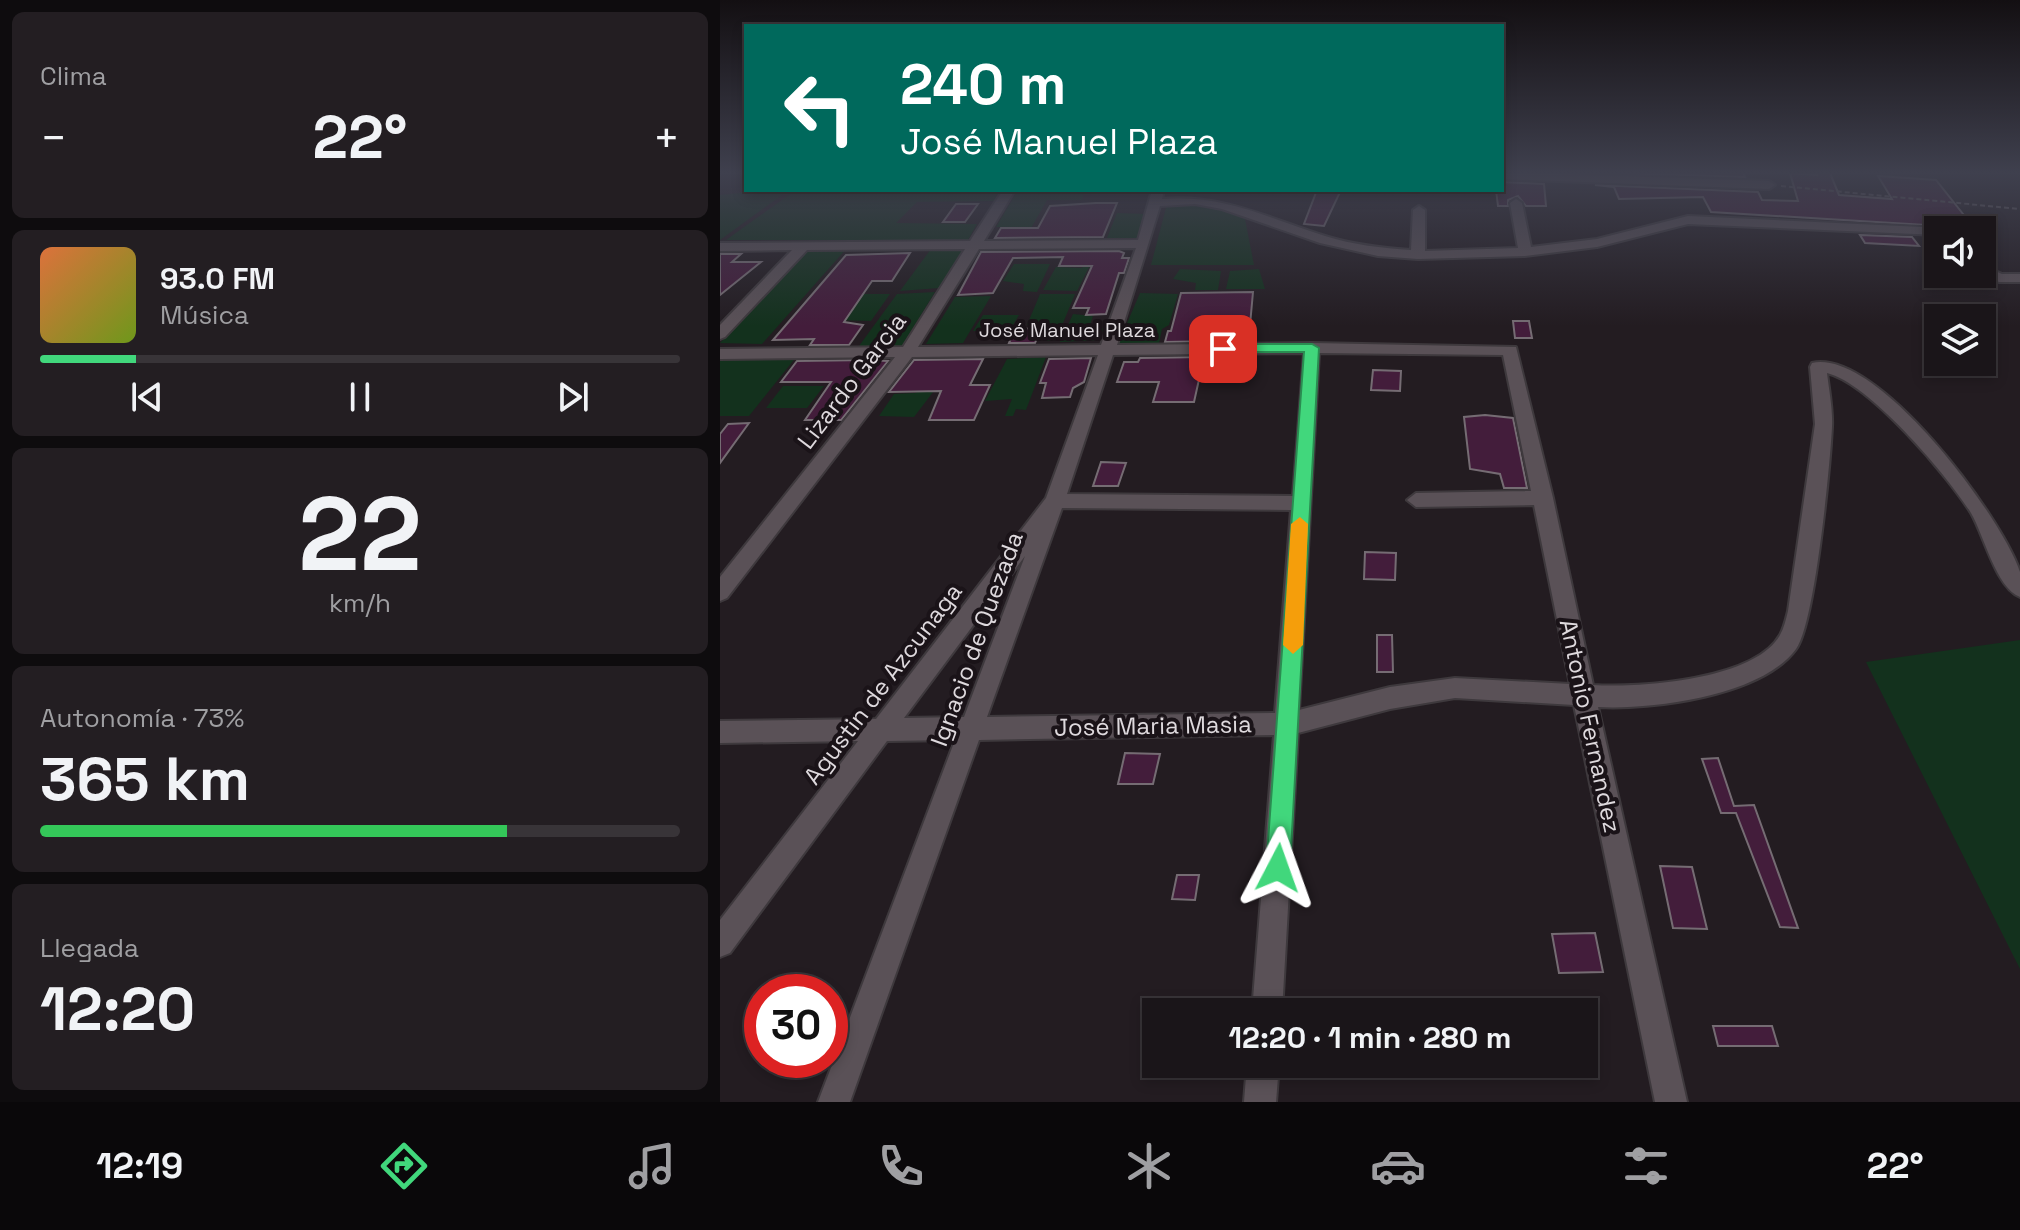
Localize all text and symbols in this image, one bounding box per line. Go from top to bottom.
text: 240 m [900,49,1066,120]
icon: left [768,56,872,160]
text: Clima [40,59,107,93]
text: 22° [313,99,407,176]
text: − [40,110,67,166]
text: + [653,110,680,166]
text: José Manuel Plaza [900,119,1218,165]
map controls [1924,216,1996,376]
button: sound [1924,216,1996,288]
text: 93.0 FM [160,259,275,298]
text: Música [160,298,249,332]
button: layers [1924,304,1996,376]
street label: Lizardo Garcia [790,306,913,455]
pin [1189,315,1257,383]
street label: José Manuel Plaza [979,317,1155,343]
icon: arrive [1201,327,1245,371]
icon: previous [125,375,169,419]
icon: pause [338,375,382,419]
icon: next [551,375,595,419]
text: 22 [298,468,422,600]
street label: Ignacio de Quezada [923,527,1030,750]
street label: Agustin de Azcunaga [797,577,969,791]
text: km/h [329,586,391,620]
street label: Antonio Fernandez [1553,616,1628,836]
text: Autonomía · 73% [40,701,244,735]
street label: José Maria Masia [1054,708,1252,743]
text: 365 km [40,741,250,818]
position arrow [1236,826,1320,910]
text: Llegada [40,931,139,965]
text: 12:20 [40,971,195,1048]
speed limit sign: 30 [744,974,848,1078]
text: 12:20 · 1 min · 280 m [1229,1018,1511,1057]
icon: directions [376,1138,432,1194]
icon: music [624,1138,680,1194]
icon: phone [873,1138,929,1194]
icon: climate [1121,1138,1177,1194]
icon: car [1370,1138,1426,1194]
icon: filters [1618,1138,1674,1194]
text: 12:19 [96,1143,183,1189]
text: 22° [1867,1143,1924,1189]

